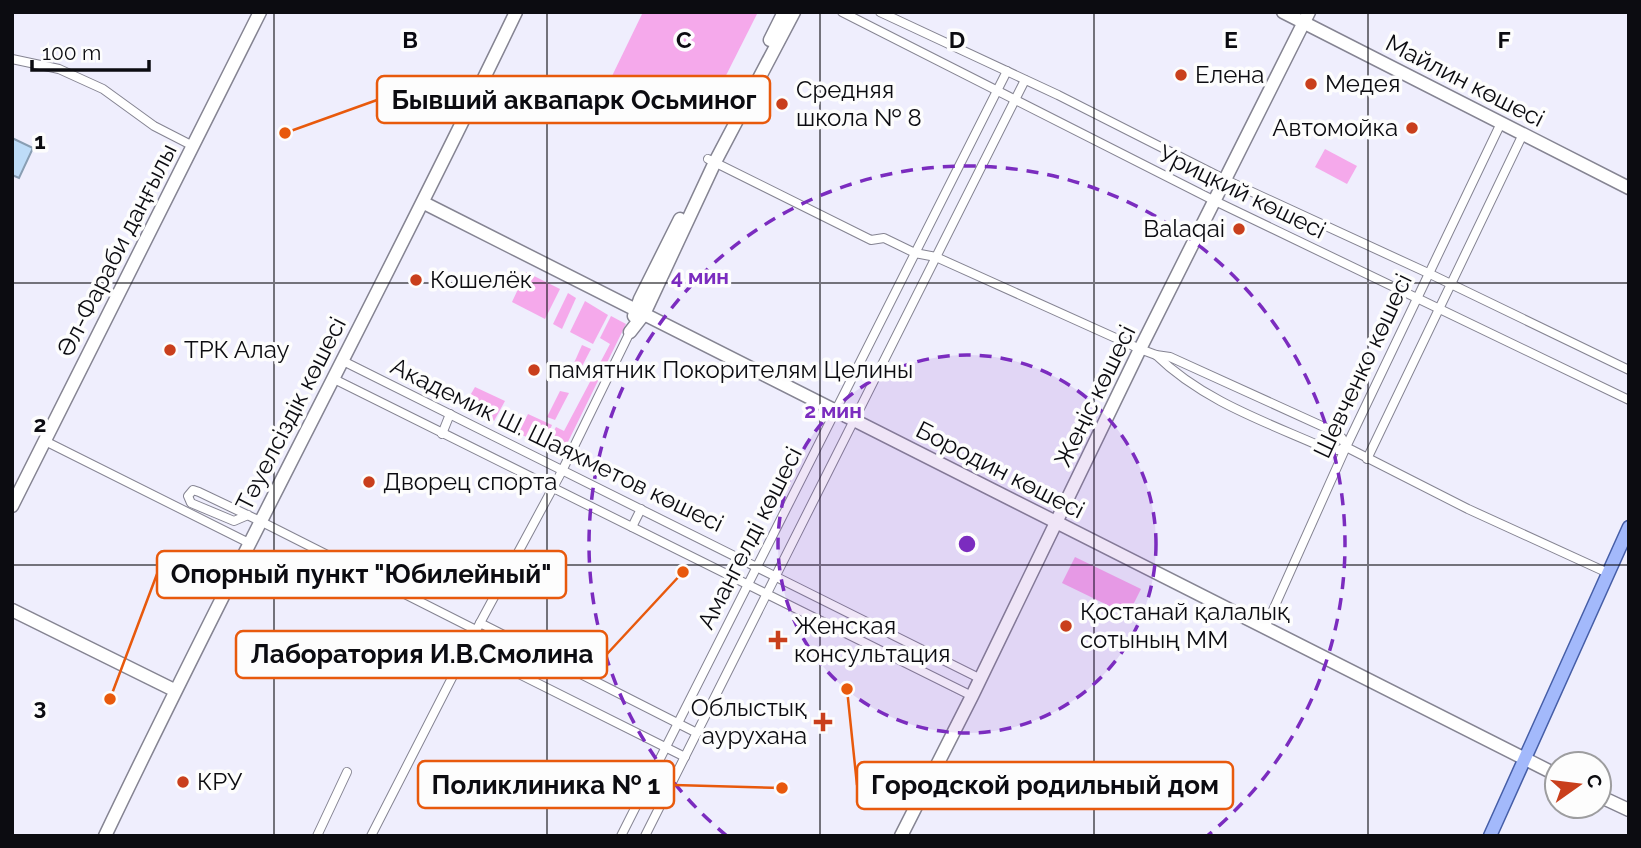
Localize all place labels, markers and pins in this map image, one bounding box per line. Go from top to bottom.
place label: Елена [1195,60,1264,89]
marker: Елена [1173,67,1189,83]
place label: Медея [1325,69,1400,98]
place label: Средняя школа № 8 [796,75,922,132]
callout: Бывший аквапарк Осьминог [377,76,770,123]
marker: Медея [1303,76,1319,92]
marker: Средняя школа № 8 [774,96,790,112]
place label: Автомойка [1272,113,1398,142]
marker: Автомойка [1404,120,1420,136]
place label: Balaqai [1143,214,1225,243]
marker: Balaqai [1231,221,1247,237]
place label: Кошелёк [430,265,532,294]
marker: Кошелёк [408,272,424,288]
place label: ТРК Алау [184,335,289,364]
marker: ТРК Алау [162,342,178,358]
place label: памятник Покорителям Целины [548,355,913,384]
marker: памятник Покорителям Целины [526,362,542,378]
place label: Дворец спорта [383,467,557,496]
marker: Дворец спорта [361,474,377,490]
centre of rings [955,532,979,556]
callout: Опорный пункт "Юбилейный" [157,551,566,598]
place label: Қостанай қалалық сотының ММ [1080,597,1290,654]
place label: Женская консультация [794,611,951,668]
marker: Қостанай қалалық сотының ММ [1058,618,1074,634]
marker: Женская консультация [768,630,788,650]
callout: Лаборатория И.В.Смолина [236,631,607,678]
place label: Облыстық аурухана [691,693,807,750]
marker: Облыстық аурухана [813,712,833,732]
callout: Поликлиника № 1 [418,761,674,808]
callout: Городской родильный дом [857,762,1233,809]
place label: КРУ [197,767,242,796]
marker: КРУ [175,774,191,790]

